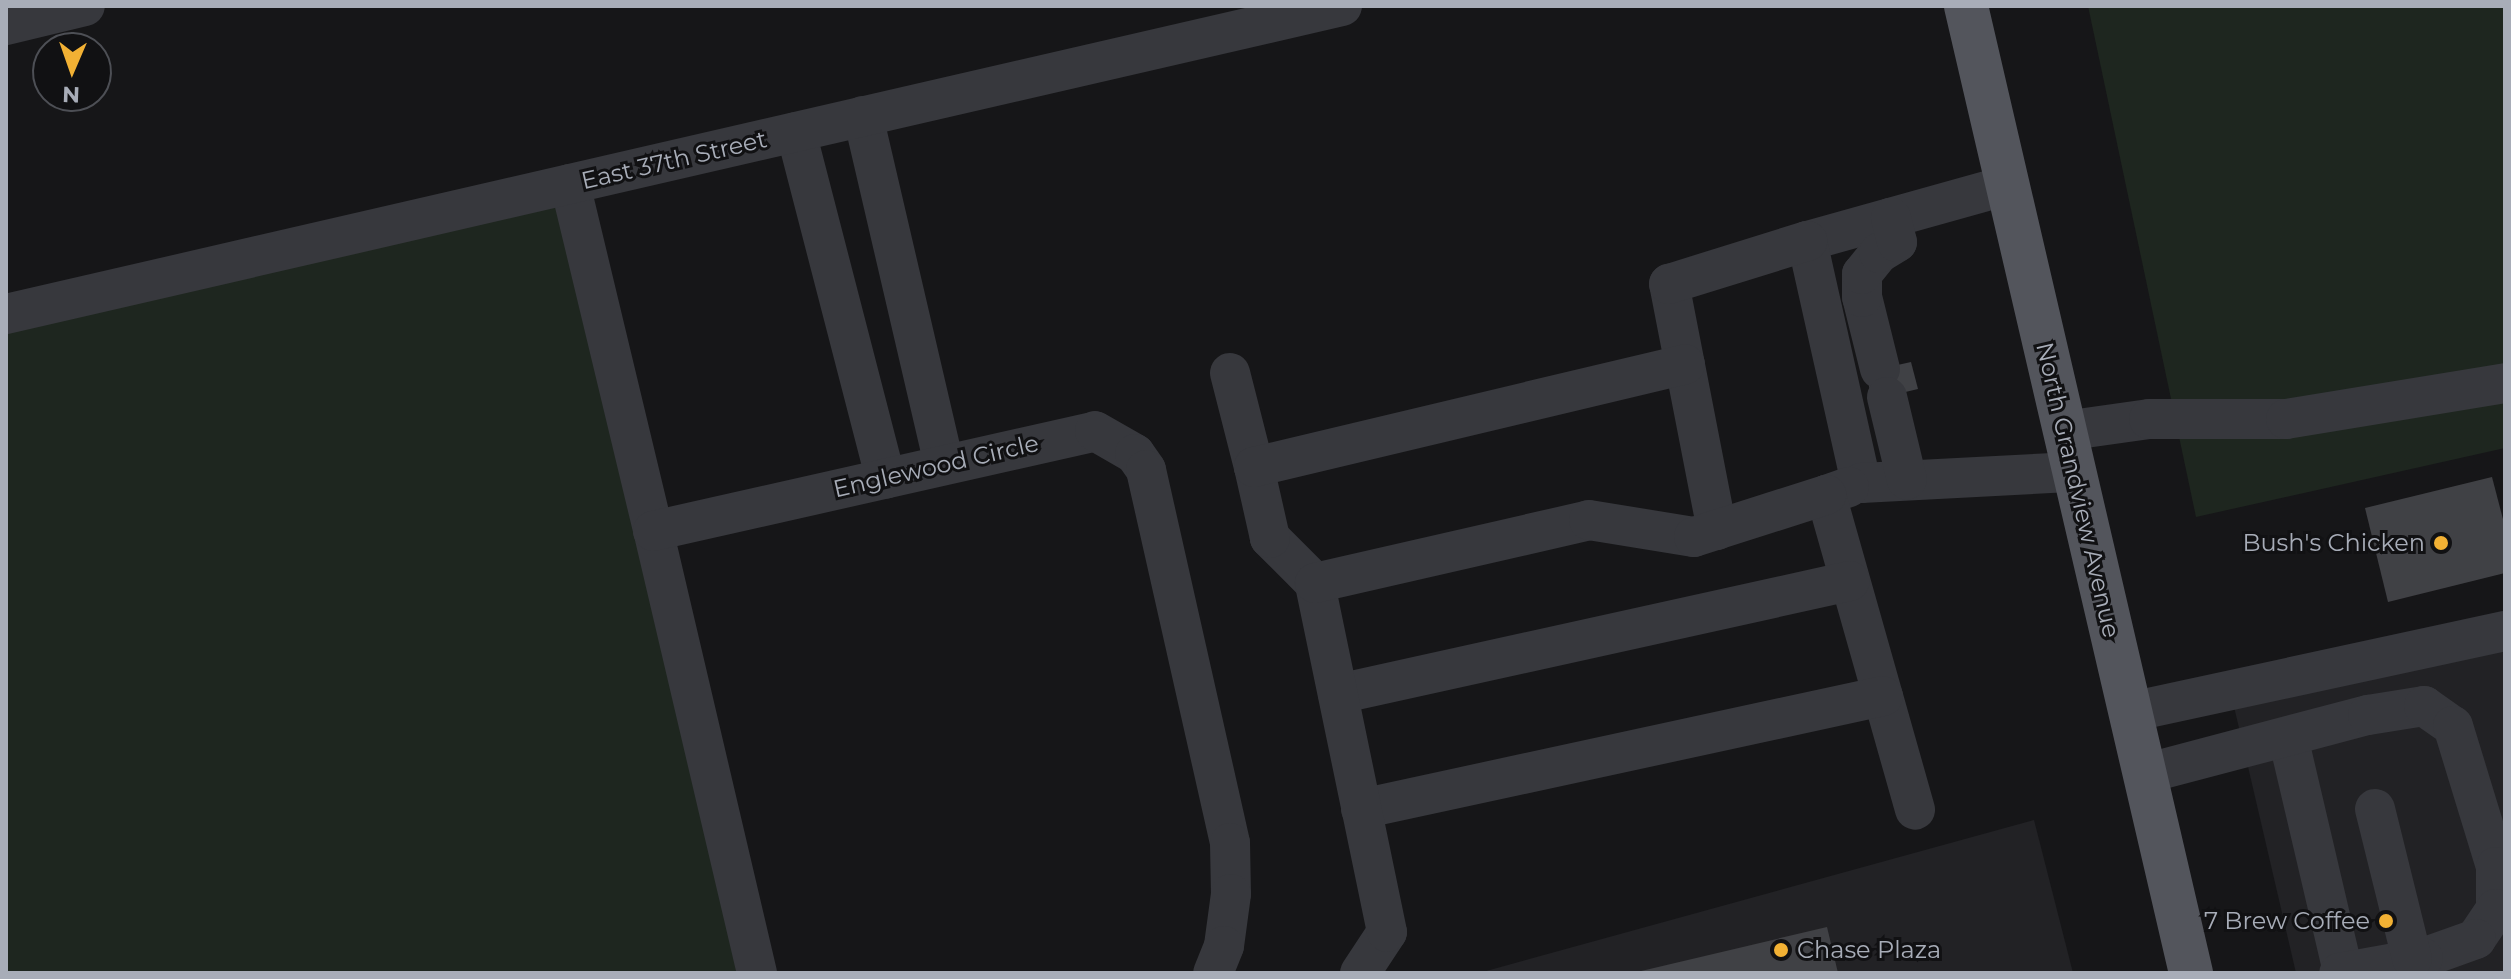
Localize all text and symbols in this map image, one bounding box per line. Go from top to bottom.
north arrow [32,32,112,112]
text: N [62,81,81,108]
street label: East 37th Street [578,125,770,195]
street label: North Grandview Avenue [2030,339,2126,641]
street label: Englewood Circle [831,428,1041,504]
place label: Bush's Chicken [2242,529,2425,557]
marker: Bush's Chicken [2432,534,2450,552]
place label: 7 Brew Coffee [2204,907,2370,935]
marker: 7 Brew Coffee [2377,912,2395,930]
place label: Chase Plaza [1797,936,1941,964]
marker: Chase Plaza [1772,941,1790,959]

